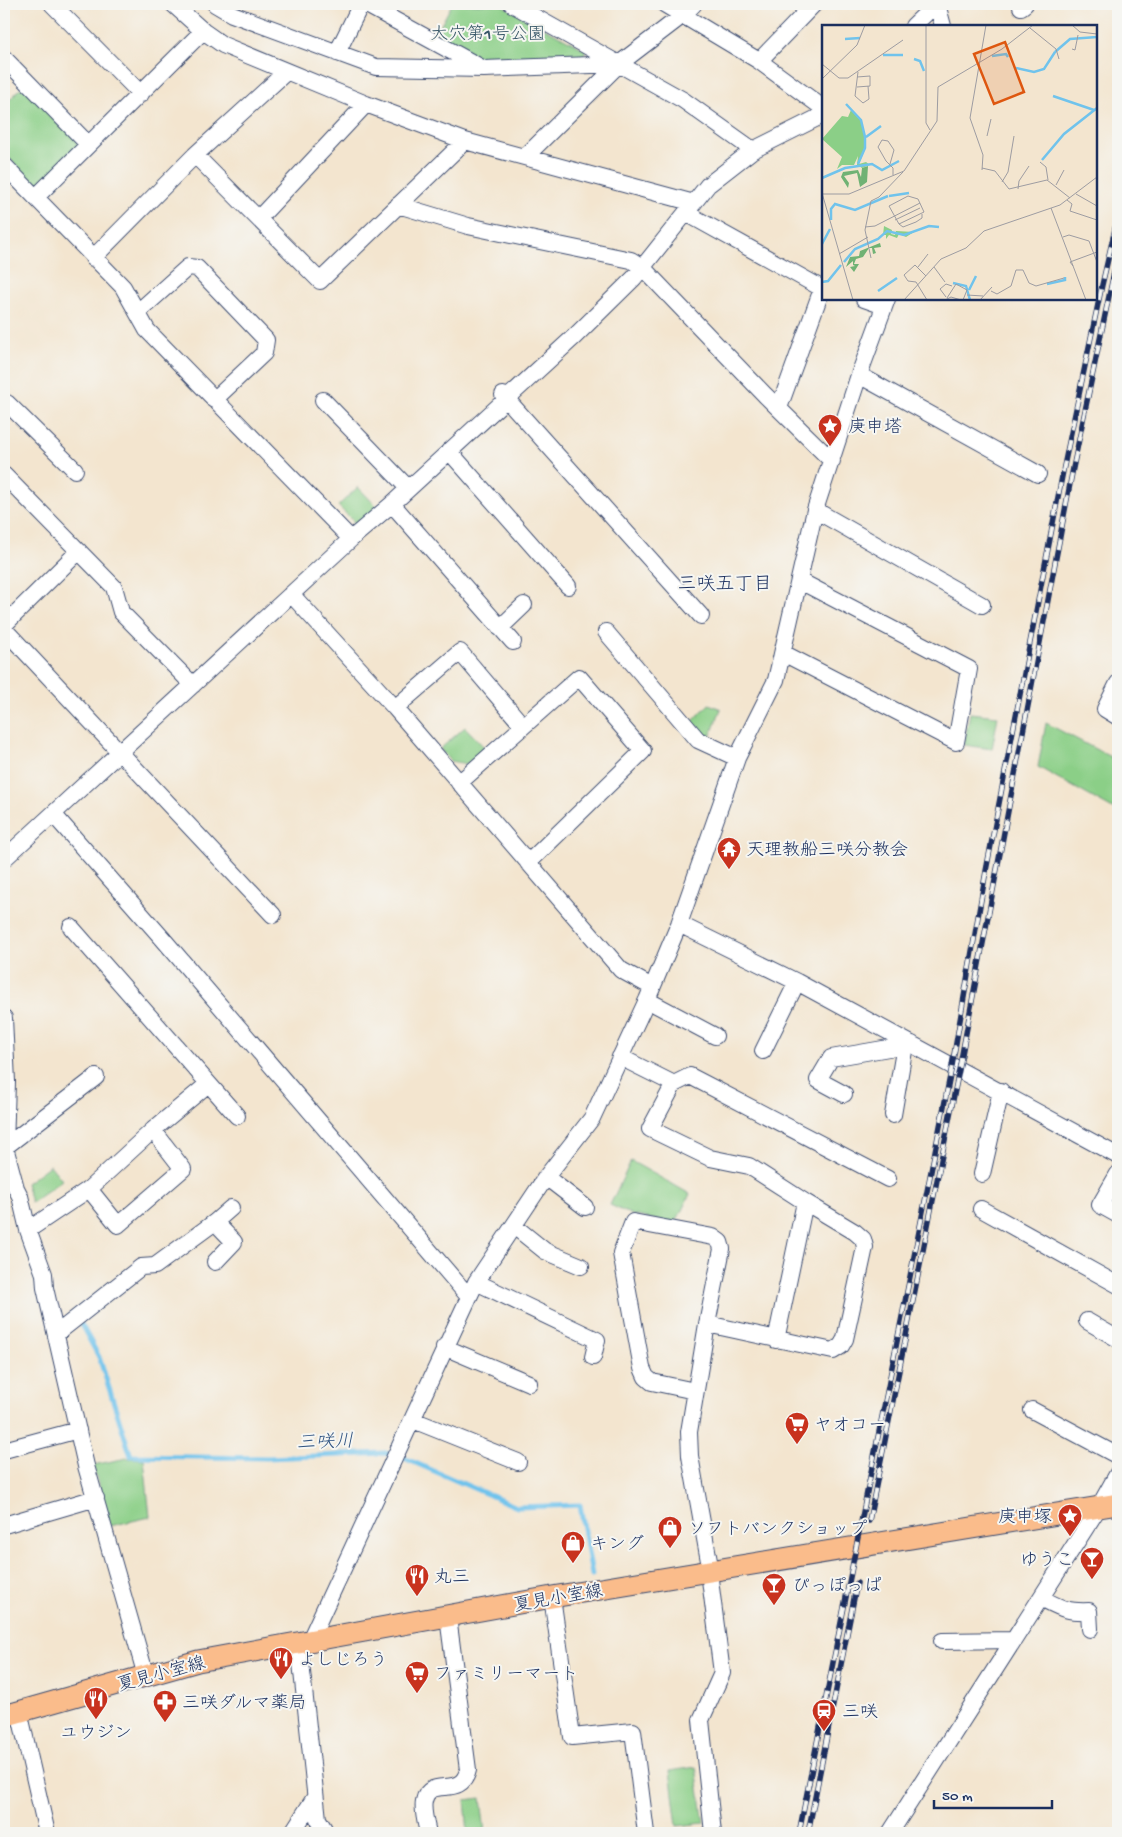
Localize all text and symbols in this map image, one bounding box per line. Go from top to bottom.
park label: 大穴第1号公園 [430,24,546,46]
inset map [822,25,1097,300]
place icon: 庚申塔 [817,413,843,447]
place label: 庚申塔 [848,417,902,439]
district label: 三咲五丁目 [677,574,773,597]
temple icon: 天理教船三咲分教会 [716,836,742,870]
place label: 天理教船三咲分教会 [746,840,908,862]
supermarket icon: ヤオコー [784,1411,810,1445]
place label: ヤオコー [814,1416,886,1437]
water label: 三咲川 [296,1431,354,1456]
place icon: 庚申塚 [1057,1503,1083,1537]
place label: 庚申塚 [998,1507,1052,1529]
shop icon: ソフトバンクショップ [657,1515,683,1549]
place label: ソフトバンクショップ [688,1519,867,1541]
shop icon: キング [560,1530,586,1564]
place label: キング [590,1534,644,1556]
bar icon: ゆうこ [1079,1546,1105,1580]
place label: ゆうこ [1020,1551,1074,1572]
restaurant icon: 丸三 [404,1563,430,1597]
place label: 丸三 [434,1568,470,1589]
bar icon: ぴっぽっぱ [761,1572,787,1606]
place label: ぴっぽっぱ [792,1576,882,1598]
street label: 夏見小室線 [512,1580,605,1618]
restaurant icon: よしじろう [268,1646,294,1680]
place label: よしじろう [298,1651,388,1672]
street label: 夏見小室線 [115,1653,208,1697]
supermarket icon: ファミリーマート [404,1660,430,1694]
place label: ファミリーマート [434,1665,578,1686]
restaurant icon: ユウジン [83,1686,109,1720]
pharmacy icon: 三咲ダルマ薬局 [152,1689,178,1723]
place label: 三咲ダルマ薬局 [182,1693,307,1715]
station icon: 三咲 [811,1698,837,1732]
place label: 三咲 [842,1703,878,1724]
place label: ユウジン [60,1724,132,1745]
scale bar [934,1777,1052,1809]
text: 50 m [942,1788,973,1806]

